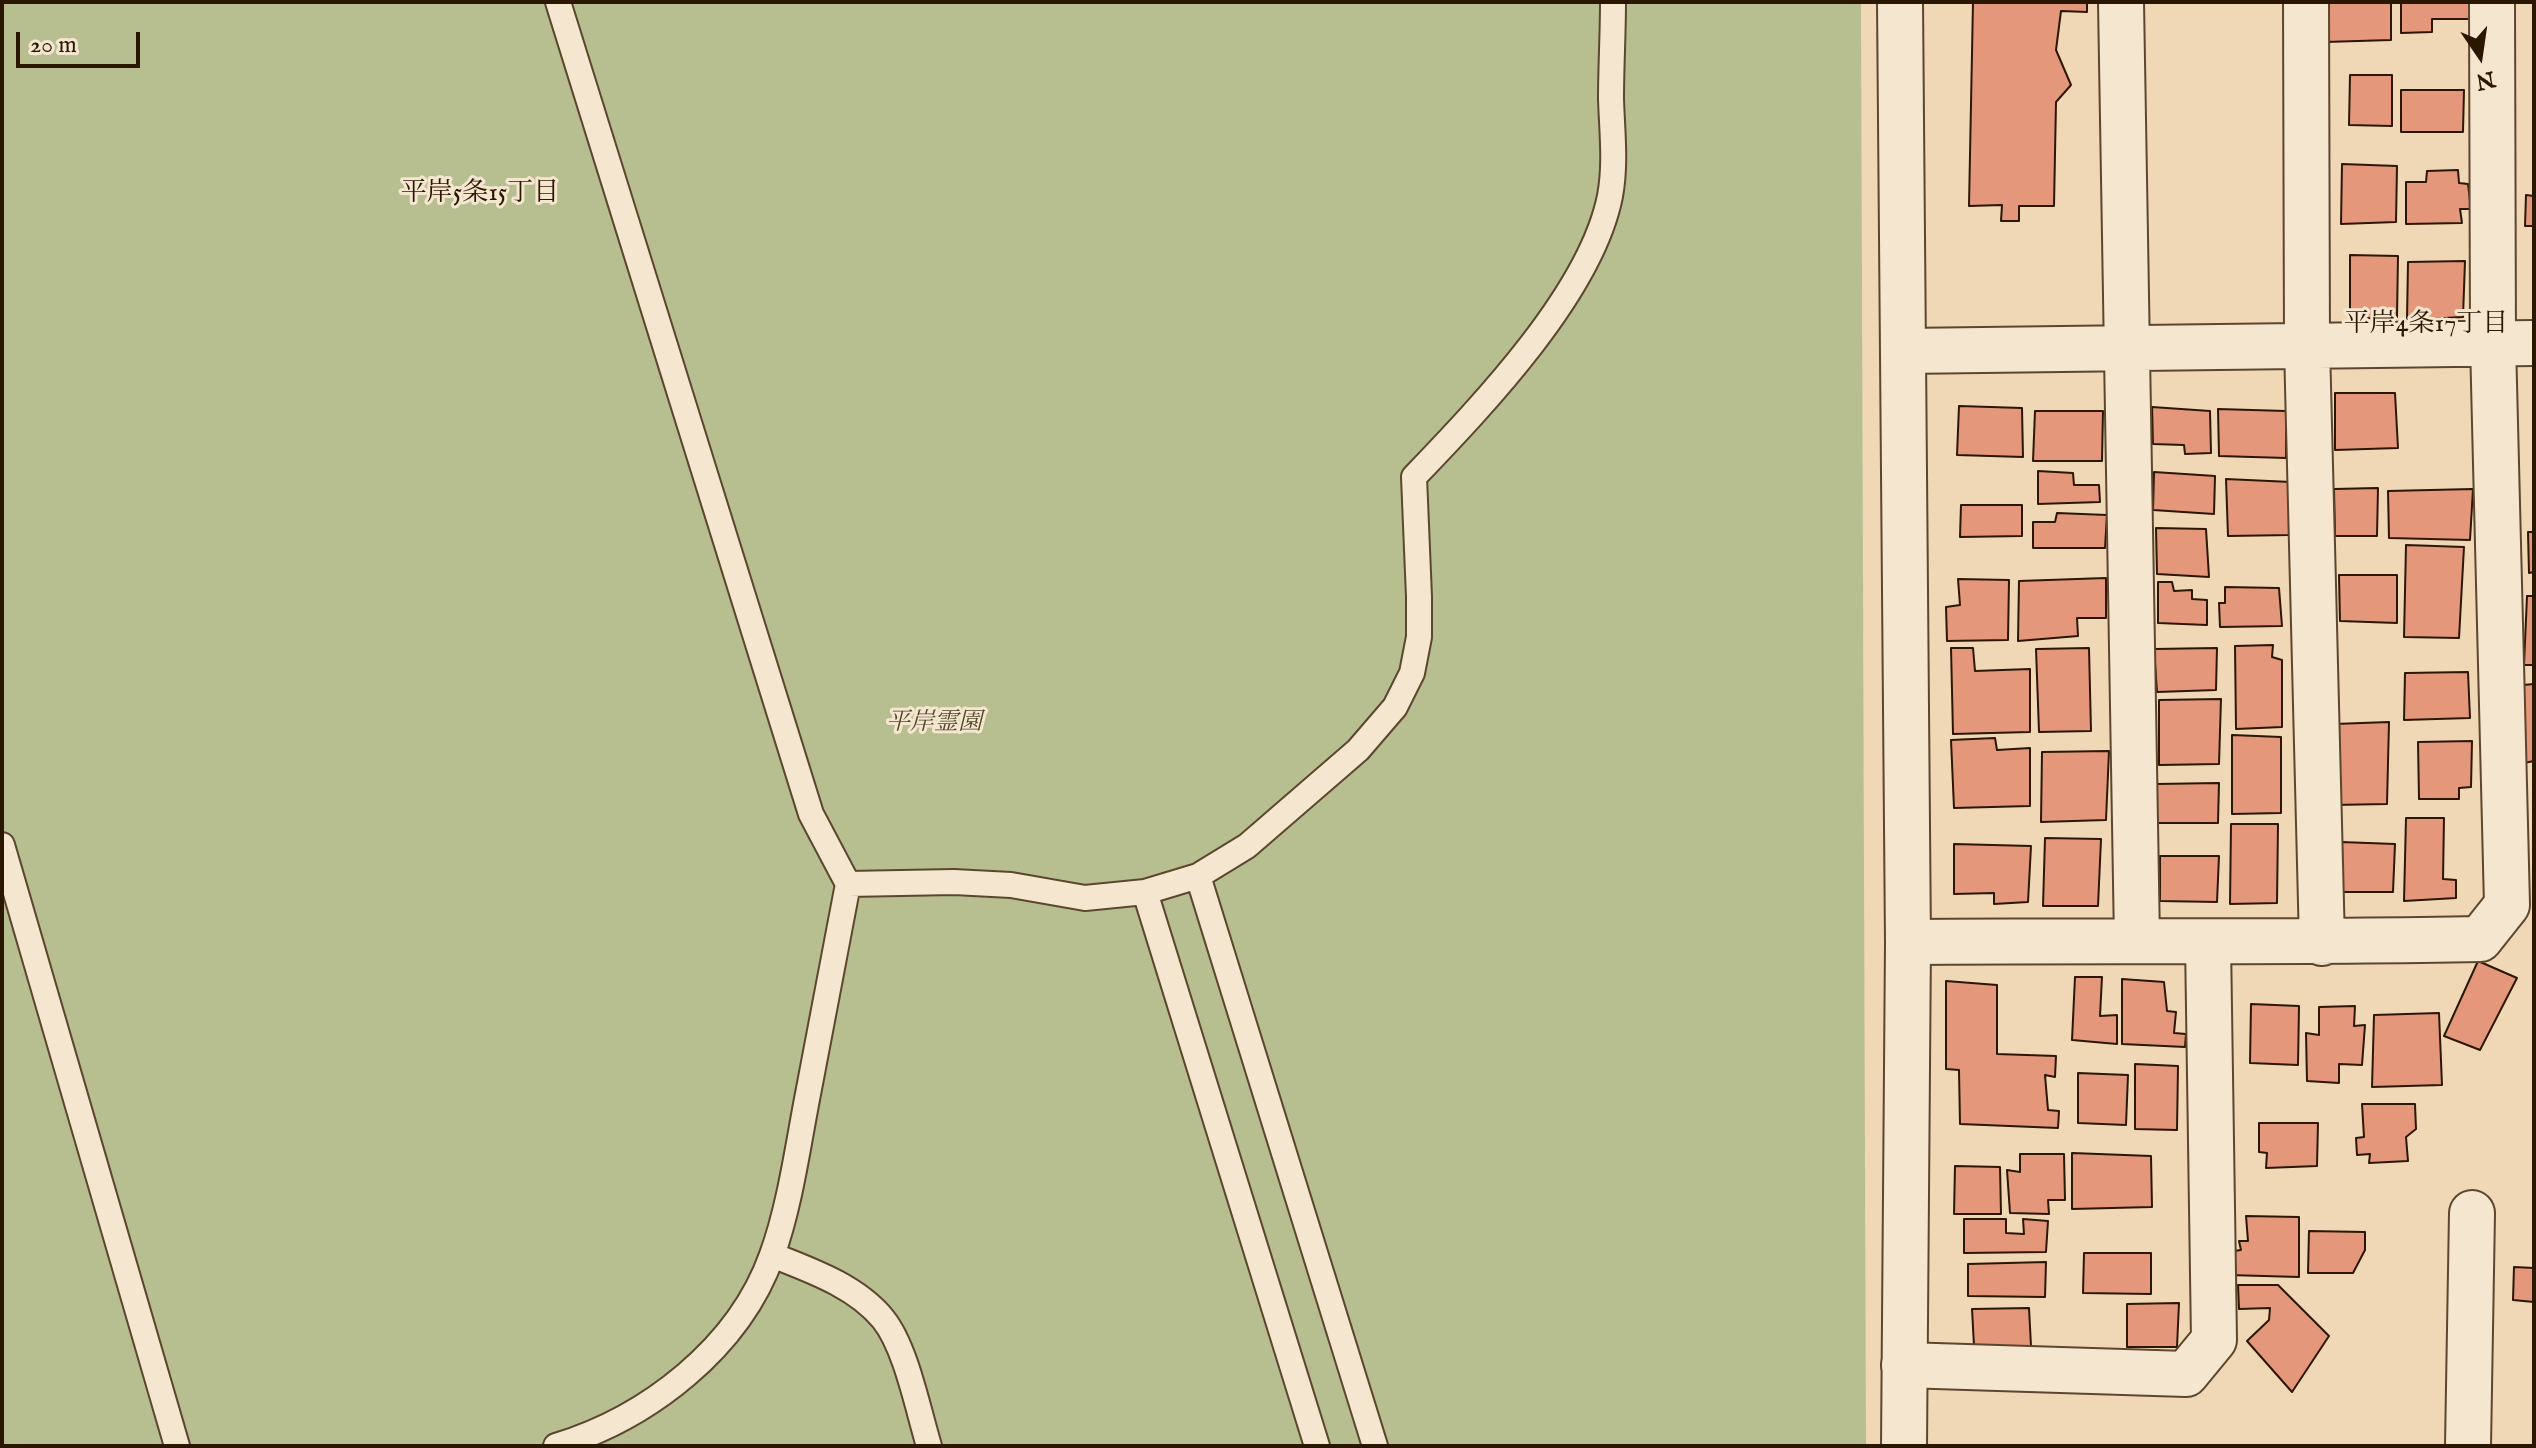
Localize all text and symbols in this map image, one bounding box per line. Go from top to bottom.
scale bar [20,16,144,66]
north arrow [2440,16,2520,96]
text: 20 m [30,30,77,61]
text: N [2473,64,2498,95]
district label: 平岸5条15丁目 [401,179,559,211]
district label: 平岸4条17丁目 [2344,310,2508,342]
park label: 平岸霊園 [886,710,982,738]

